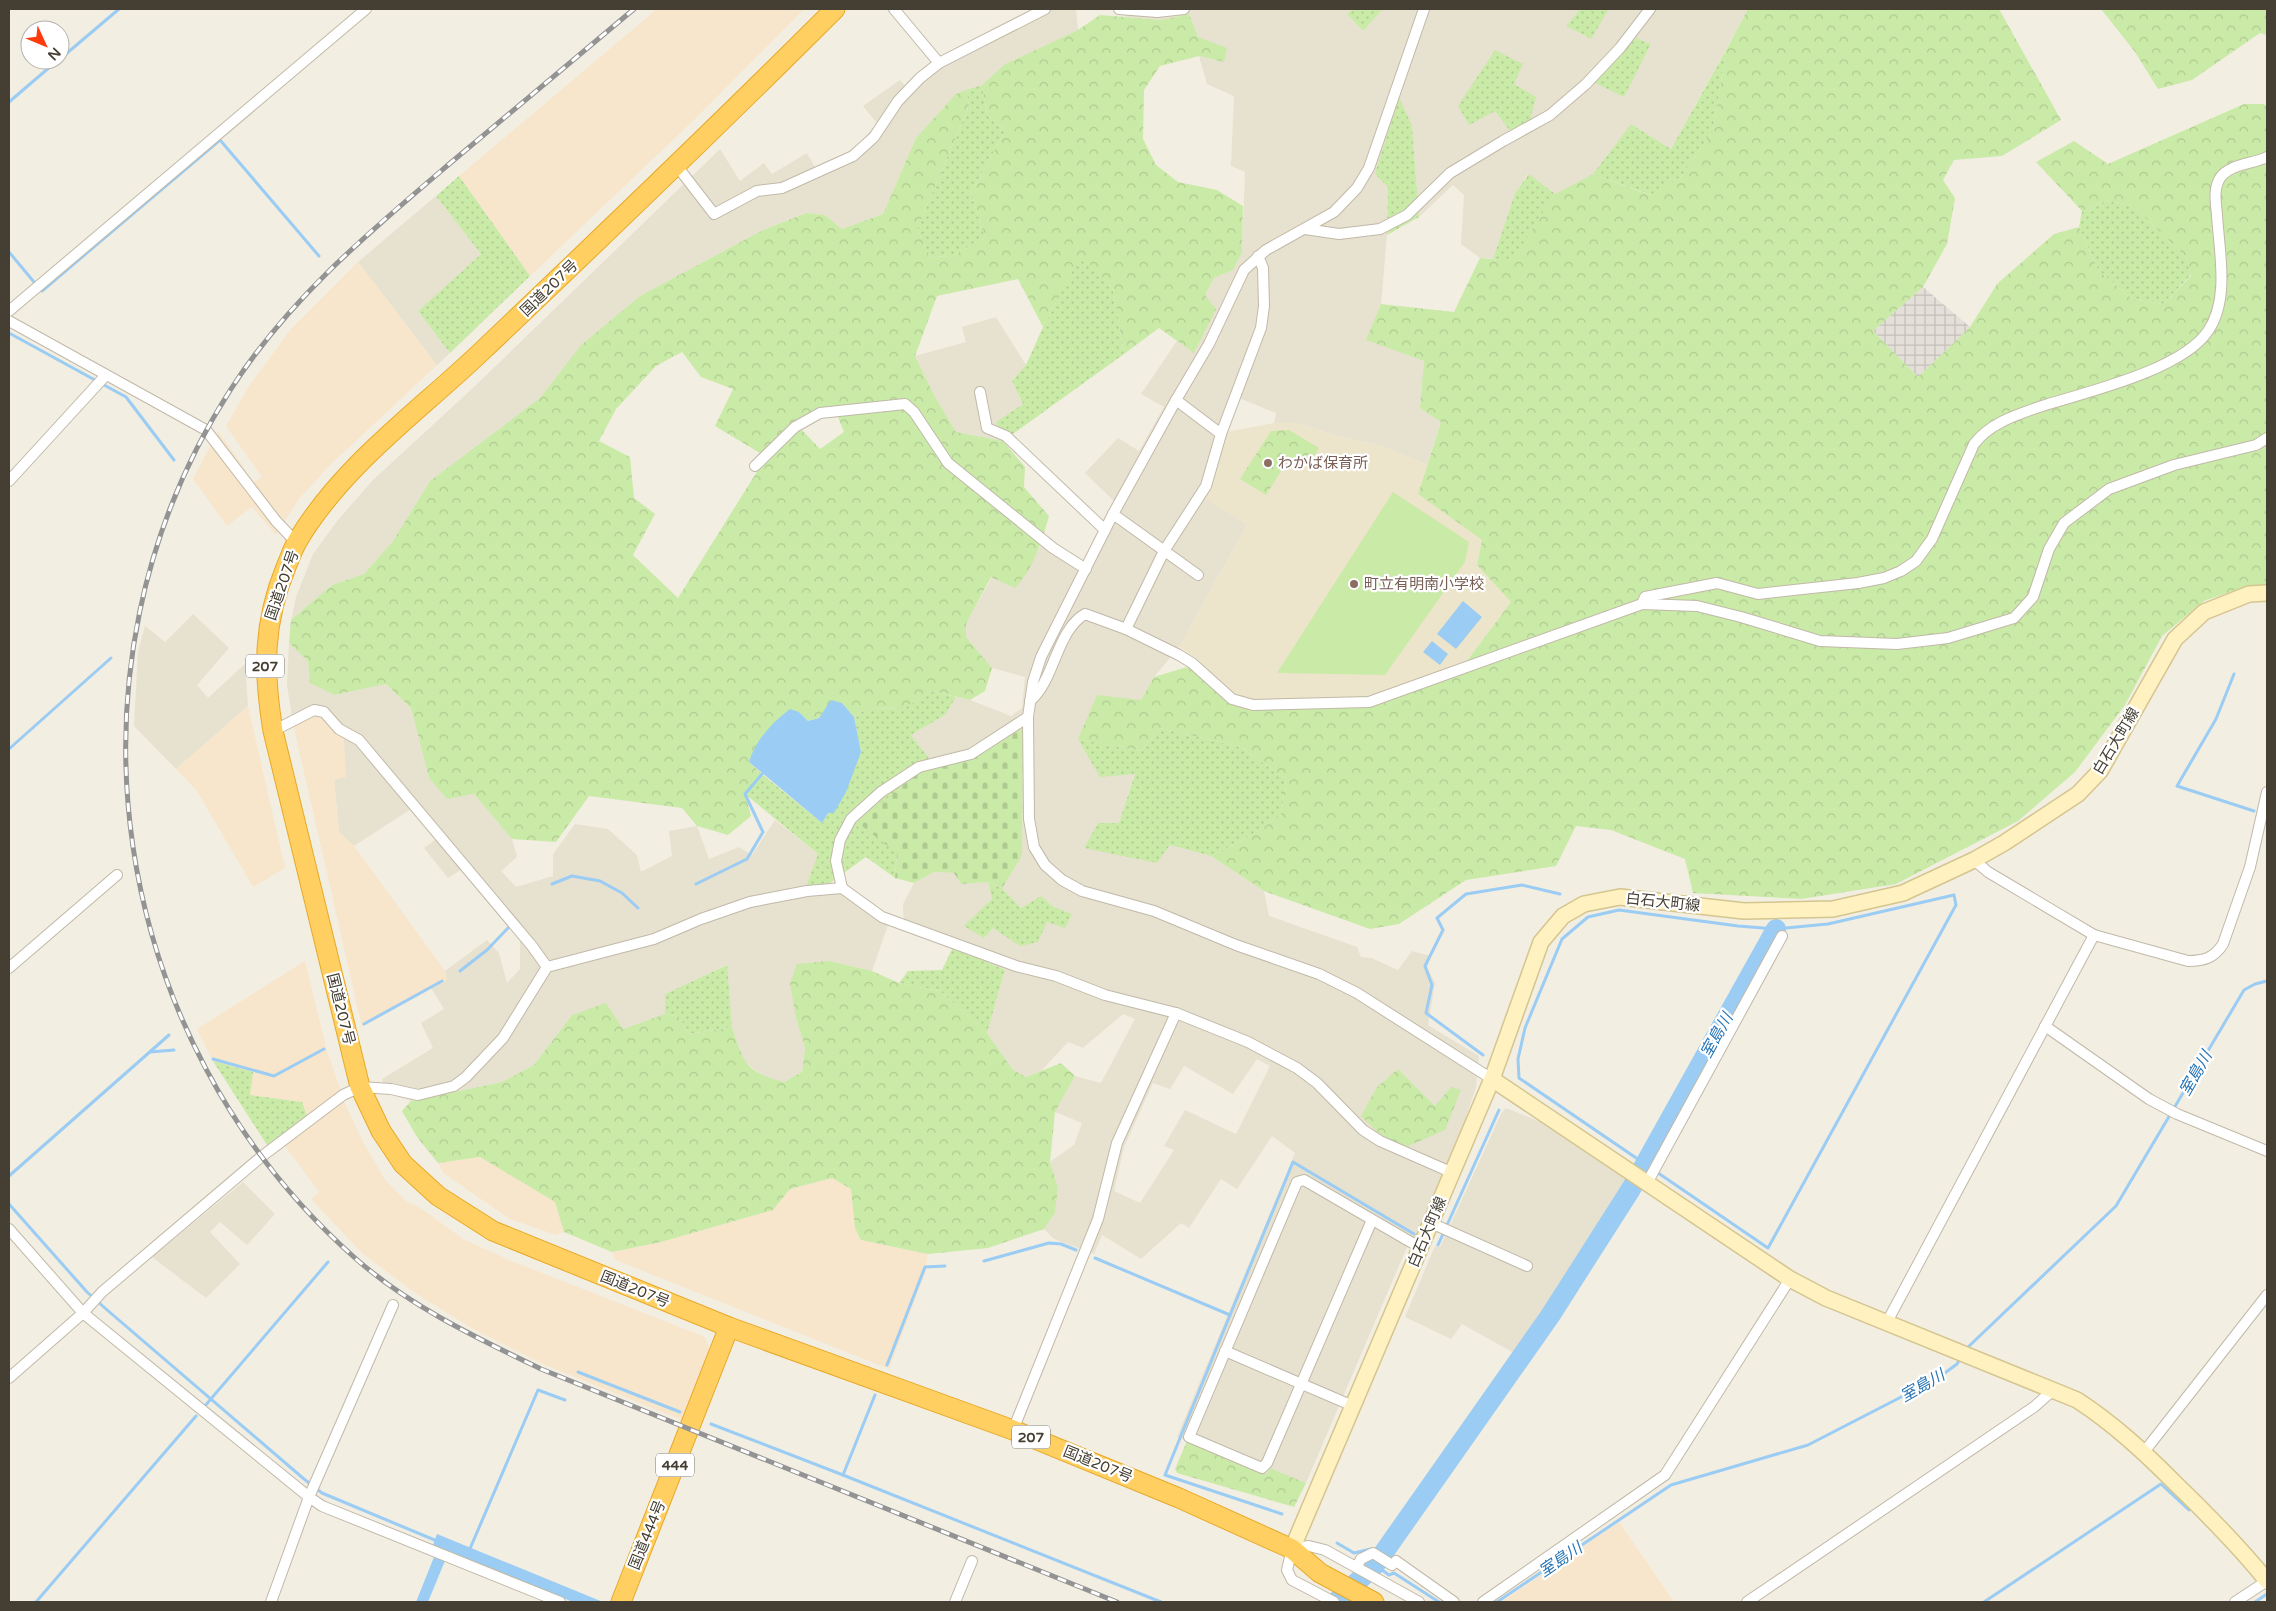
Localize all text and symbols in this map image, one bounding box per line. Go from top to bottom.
north arrow [20,20,70,70]
text: N [44,44,64,64]
street label: 国道207号 [516,256,582,320]
place label: わかば保育所 [1278,454,1368,472]
marker: わかば保育所 [1262,457,1274,469]
street label: 国道207号 [262,547,302,623]
place label: 町立有明南小学校 [1364,575,1484,593]
marker: 町立有明南小学校 [1348,578,1360,590]
road number: 207 [246,654,284,678]
street label: 白石大町線 [2089,704,2143,778]
street label: 白石大町線 [1625,889,1701,915]
street label: 国道207号 [323,971,359,1047]
water label: 室島川 [1696,1008,1738,1061]
water label: 室島川 [2175,1046,2218,1099]
street label: 白石大町線 [1404,1194,1450,1270]
street label: 国道207号 [598,1267,672,1311]
water label: 室島川 [1897,1364,1950,1407]
road number: 207 [1012,1425,1050,1448]
street label: 国道207号 [1061,1442,1135,1486]
road number: 444 [656,1454,694,1476]
street label: 国道444号 [625,1498,669,1572]
water label: 室島川 [1535,1537,1588,1582]

